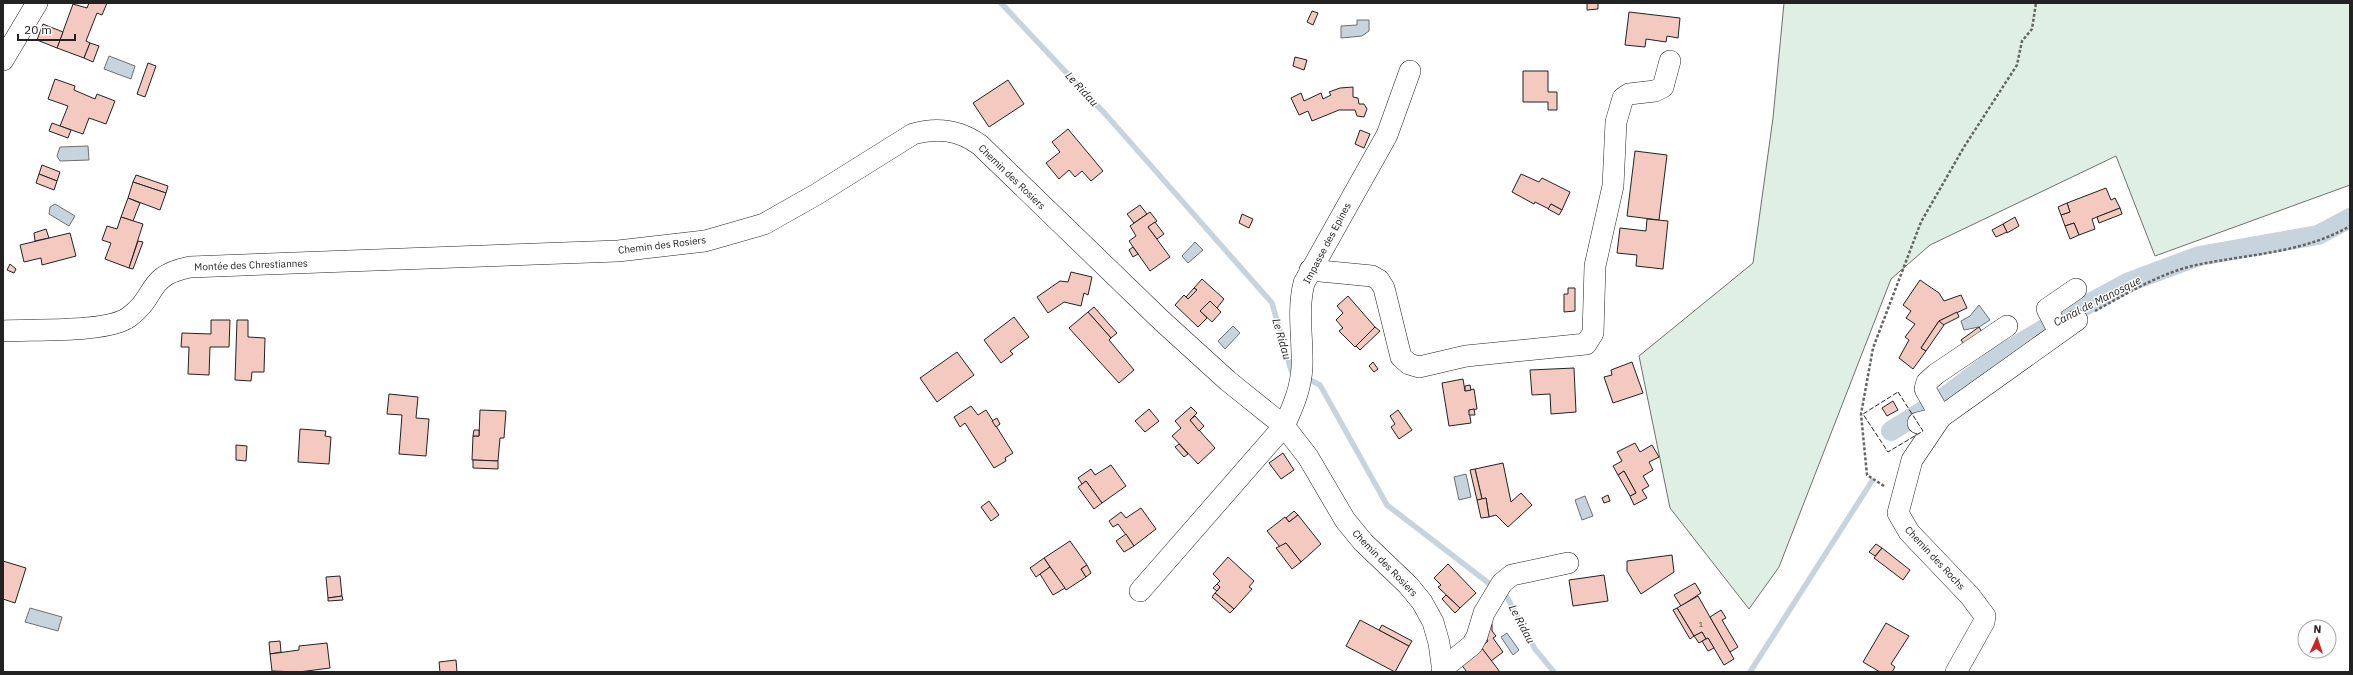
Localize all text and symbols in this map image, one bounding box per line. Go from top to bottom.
scale bar [18,16,75,42]
text: 20 m [24,22,52,37]
water label: Le Ridau [1062,69,1102,109]
street label: Chemin des Rosiers [976,142,1048,212]
street label: Impasse des Epines [1300,200,1354,286]
street label: Chemin des Rosiers [617,233,707,257]
street label: Montée des Chrestiannes [194,257,308,273]
water label: Canal de Manosque [2051,273,2143,329]
water label: Le Ridau [1269,317,1295,361]
street label: Chemin des Rochs [1902,523,1968,593]
street label: Chemin des Rosiers [1350,527,1420,599]
water label: Le Ridau [1506,602,1538,646]
house number: 1 [1699,619,1704,629]
north arrow [2297,619,2337,659]
text: N [2313,622,2322,636]

